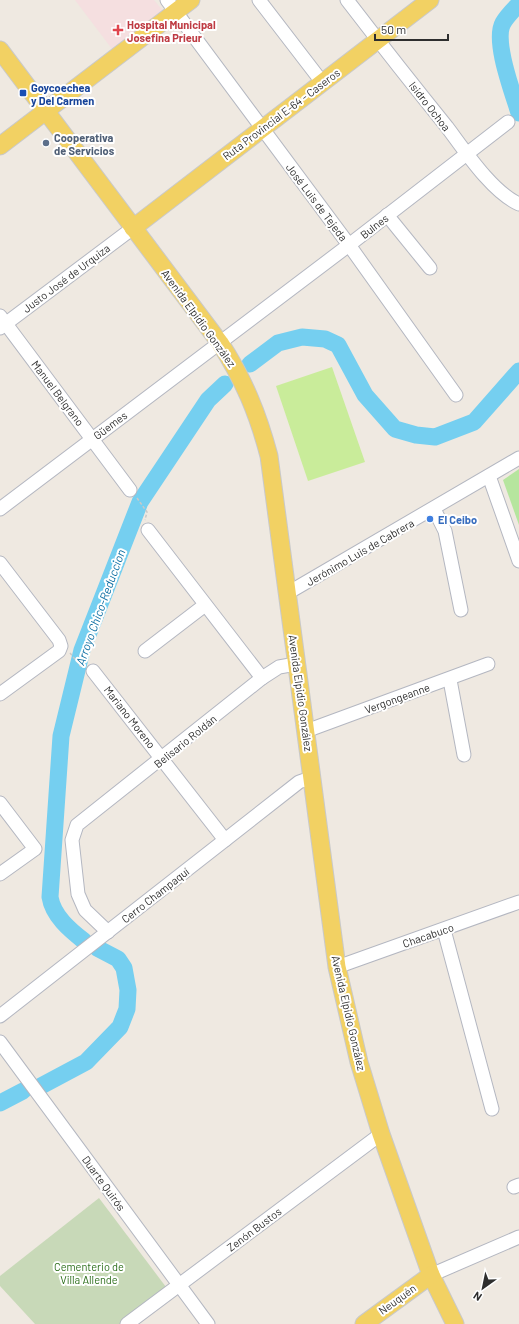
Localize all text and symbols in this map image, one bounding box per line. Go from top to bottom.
scale bar [375,16,448,42]
place label: Hospital Municipal Josefina Prieur [127,18,216,44]
text: 50 m [381,22,406,36]
marker: Hospital Municipal Josefina Prieur [112,24,124,36]
street label: Ruta Provincial E-64 - Caseros [220,66,342,162]
street label: Isidro Ochoa [407,79,453,133]
place label: Goycoechea y Del Carmen [31,81,94,107]
marker: Goycoechea y Del Carmen [18,88,28,98]
place label: Cooperativa de Servicios [54,131,115,157]
marker: Cooperativa de Servicios [41,138,51,148]
street label: José Luis de Tejeda [284,161,350,243]
street label: Bulnes [357,211,391,241]
street label: Justo José de Urquiza [20,241,112,315]
street label: Avenida Elpidio González [159,267,239,369]
street label: Manuel Belgrano [29,358,87,428]
street label: Güemes [91,408,129,442]
place label: El Ceibo [438,513,477,526]
marker: El Ceibo [425,514,435,524]
street label: Jerónimo Luis de Cabrera [304,516,416,588]
water label: Arroyo Chico-Reduccion [73,547,127,667]
street label: Avenida Elpidio González [286,634,316,752]
street label: Vergongeanne [363,680,432,716]
street label: Mariano Moreno [102,683,158,751]
street label: Belisario Roldán [151,712,219,770]
street label: Cerro Champaquí [119,864,192,925]
street label: Chacabuco [401,920,455,950]
street label: Avenida Elpidio González [329,954,369,1072]
street label: Duarte Quirós [80,1153,128,1213]
street label: Zenón Bustos [224,1204,284,1254]
park label: Cementerio de Villa Allende [54,1260,124,1286]
north arrow [463,1268,503,1308]
street label: Neuquén [376,1281,418,1317]
text: N [471,1289,484,1304]

